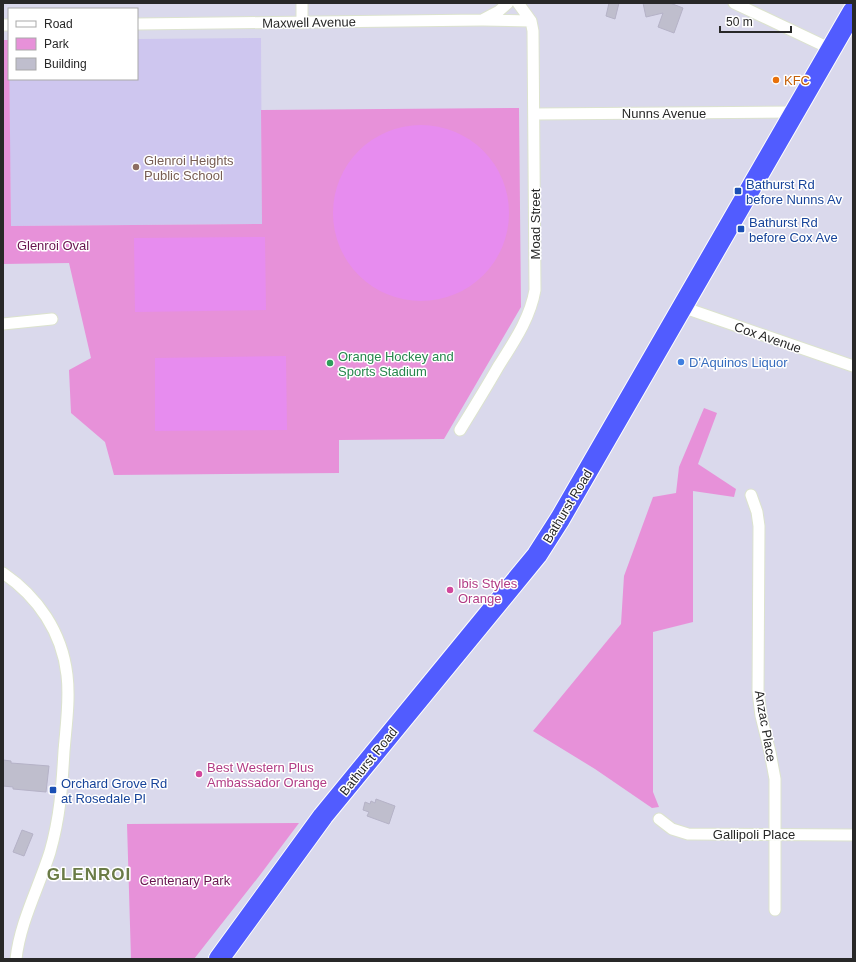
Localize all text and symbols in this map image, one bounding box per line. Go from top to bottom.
legend [8,8,138,80]
scale bar [720,8,791,34]
street label: Maxwell Avenue [262,14,356,31]
text: 50 m [726,15,753,29]
text: Road [44,17,73,31]
text: Park [44,37,70,51]
text: Building [44,57,87,71]
place label: KFC [784,73,810,88]
marker: KFC [771,75,781,85]
street label: Nunns Avenue [622,106,706,121]
place label: Glenroi Heights Public School [144,153,234,183]
marker: Glenroi Heights Public School [131,162,141,172]
place label: Bathurst Rd before Nunns Av [746,177,842,207]
marker: Bathurst Rd before Nunns Av [733,186,743,196]
street label: Moad Street [528,188,543,259]
place label: Bathurst Rd before Cox Ave [749,215,838,245]
marker: Bathurst Rd before Cox Ave [736,224,746,234]
park label: Glenroi Oval [17,238,89,253]
street label: Cox Avenue [732,319,803,356]
place label: Orange Hockey and Sports Stadium [338,349,454,379]
place label: D'Aquinos Liquor [689,355,788,370]
marker: D'Aquinos Liquor [676,357,686,367]
marker: Orange Hockey and Sports Stadium [325,358,335,368]
street label: Bathurst Road [540,467,595,546]
place label: Ibis Styles Orange [458,576,518,606]
marker: Ibis Styles Orange [445,585,455,595]
street label: Anzac Place [752,689,779,763]
street label: Bathurst Road [336,724,400,798]
place label: Best Western Plus Ambassador Orange [207,760,327,790]
marker: Best Western Plus Ambassador Orange [194,769,204,779]
place label: Orchard Grove Rd at Rosedale Pl [61,776,167,806]
marker: Orchard Grove Rd at Rosedale Pl [48,785,58,795]
street label: Gallipoli Place [713,827,795,842]
district label: GLENROI [47,865,131,884]
park label: Centenary Park [140,873,231,888]

